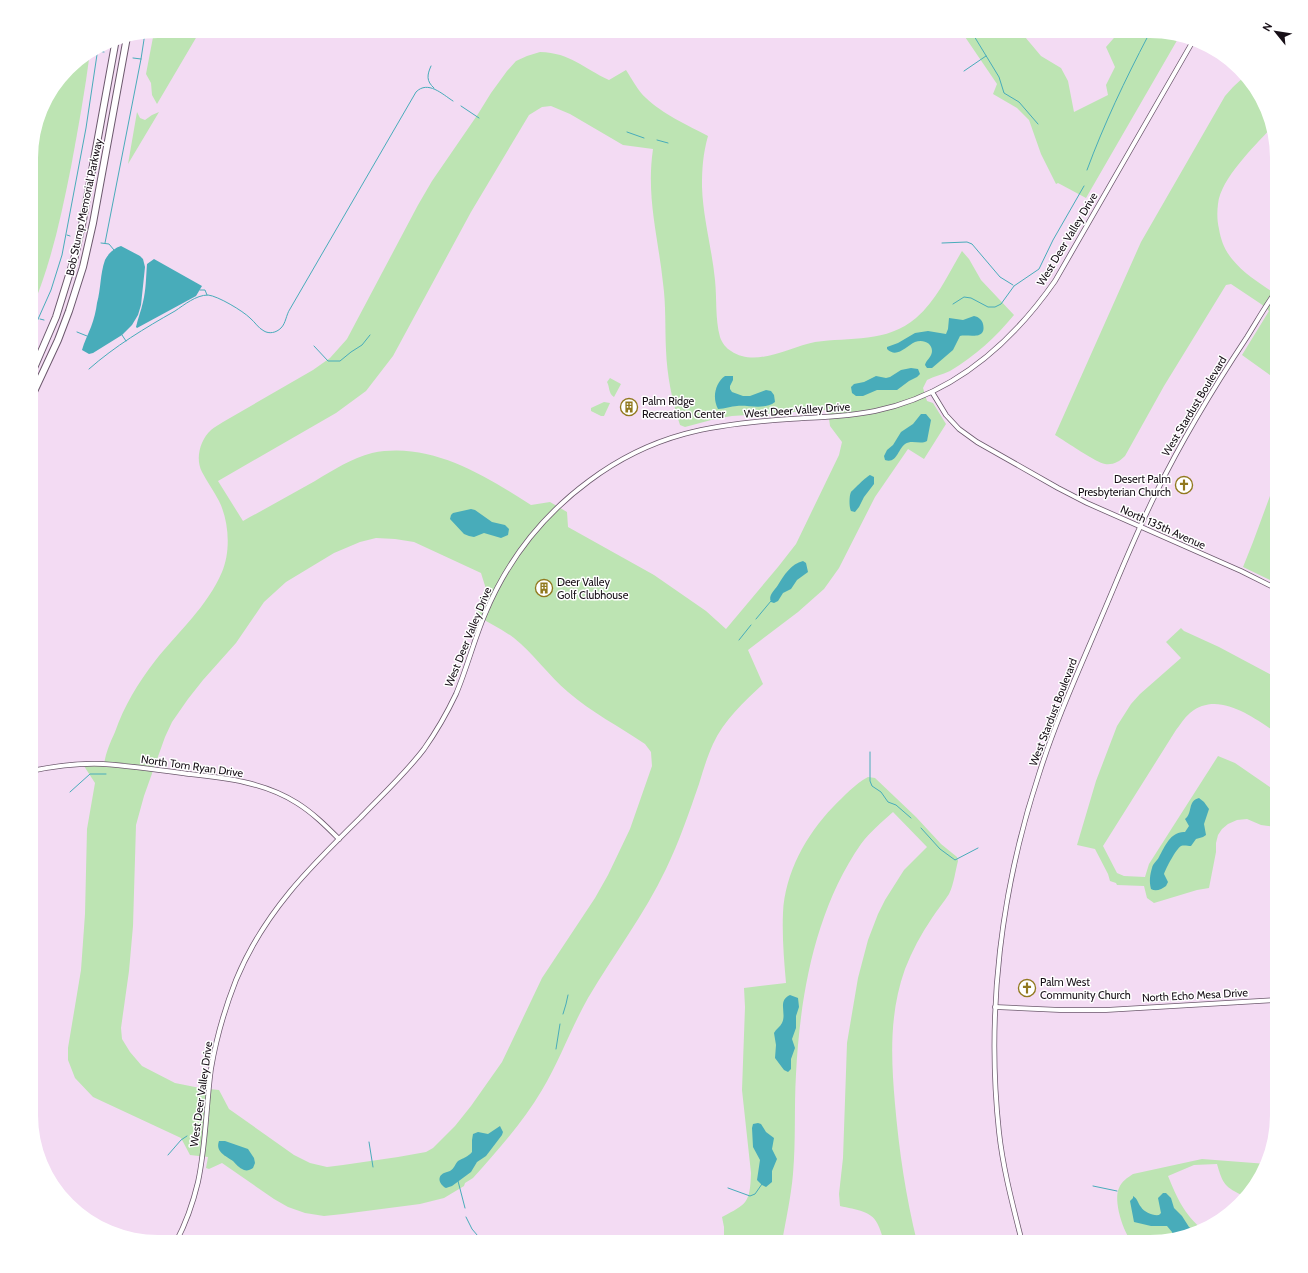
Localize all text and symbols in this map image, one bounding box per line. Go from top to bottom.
north arrow [1256,12,1296,52]
text: N [1259,20,1275,34]
street label: Bob Stump Memorial Parkway [63,137,105,277]
street label: West Deer Valley Drive [1034,189,1101,288]
street label: West Stardust Boulevard [1159,353,1229,459]
place label: Palm Ridge Recreation Center [642,394,726,421]
building icon: Palm Ridge Recreation Center [619,397,639,417]
street label: West Deer Valley Drive [743,399,851,421]
place label: Desert Palm Presbyterian Church [1078,472,1171,499]
church icon: Desert Palm Presbyterian Church [1174,475,1194,495]
street label: North 135th Avenue [1118,502,1208,552]
place label: Deer Valley Golf Clubhouse [557,575,629,602]
building icon: Deer Valley Golf Clubhouse [534,578,554,598]
street label: West Deer Valley Drive [442,585,495,689]
street label: West Stardust Boulevard [1026,656,1080,768]
street label: North Tom Ryan Drive [140,752,244,780]
place label: Palm West Community Church [1040,975,1131,1002]
church icon: Palm West Community Church [1017,978,1037,998]
street label: North Echo Mesa Drive [1142,985,1249,1005]
street label: West Deer Valley Drive [187,1040,215,1148]

